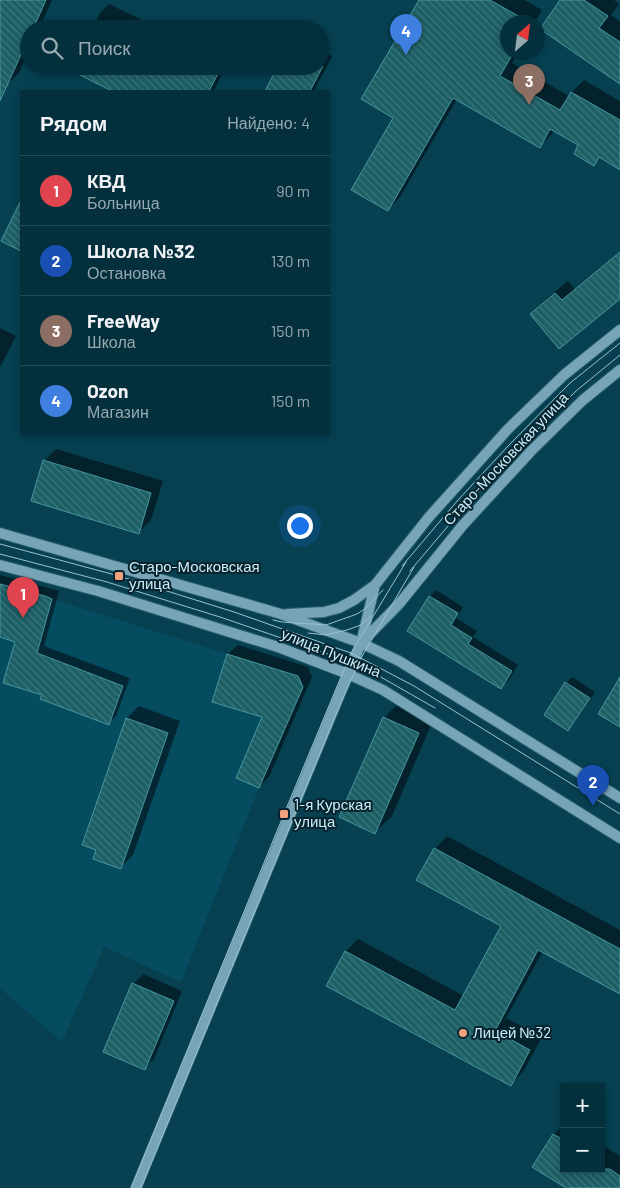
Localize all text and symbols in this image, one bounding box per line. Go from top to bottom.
pin: 4 [390,14,422,55]
north arrow [500,15,545,60]
search box [20,20,330,75]
icon: search [38,34,66,62]
text: Поиск [78,36,131,59]
pin: 3 [513,64,545,105]
text: Рядом [40,110,107,135]
text: Найдено: 4 [227,113,310,132]
text: КВД [87,169,126,192]
text: 1 [53,181,59,200]
text: 90 m [276,181,310,200]
text: Больница [87,193,160,212]
text: Школа №32 [87,239,195,262]
text: 2 [52,251,60,270]
text: 130 m [271,251,310,270]
text: Остановка [87,263,166,282]
text: FreeWay [87,309,160,332]
text: 3 [52,321,60,340]
text: 150 m [271,321,310,340]
text: Школа [87,332,136,351]
text: Ozon [87,379,129,402]
street label: Старо-Московская улица [439,388,572,528]
text: 4 [51,391,61,410]
text: 150 m [271,391,310,410]
text: Магазин [87,402,149,421]
your location [287,513,313,539]
place label: Старо-Московская улица [129,557,260,592]
marker: Старо-Московская улица [113,570,125,582]
pin: 1 [7,577,39,618]
street label: улица Пушкина [279,624,385,681]
pin: 2 [577,765,609,806]
place label: 1-я Курская улица [294,795,372,830]
marker: 1-я Курская улица [278,808,290,820]
place label: Лицей №32 [473,1023,551,1041]
marker: Лицей №32 [457,1027,469,1039]
map controls [560,1083,605,1173]
button: + [560,1083,605,1128]
button: − [560,1128,605,1173]

